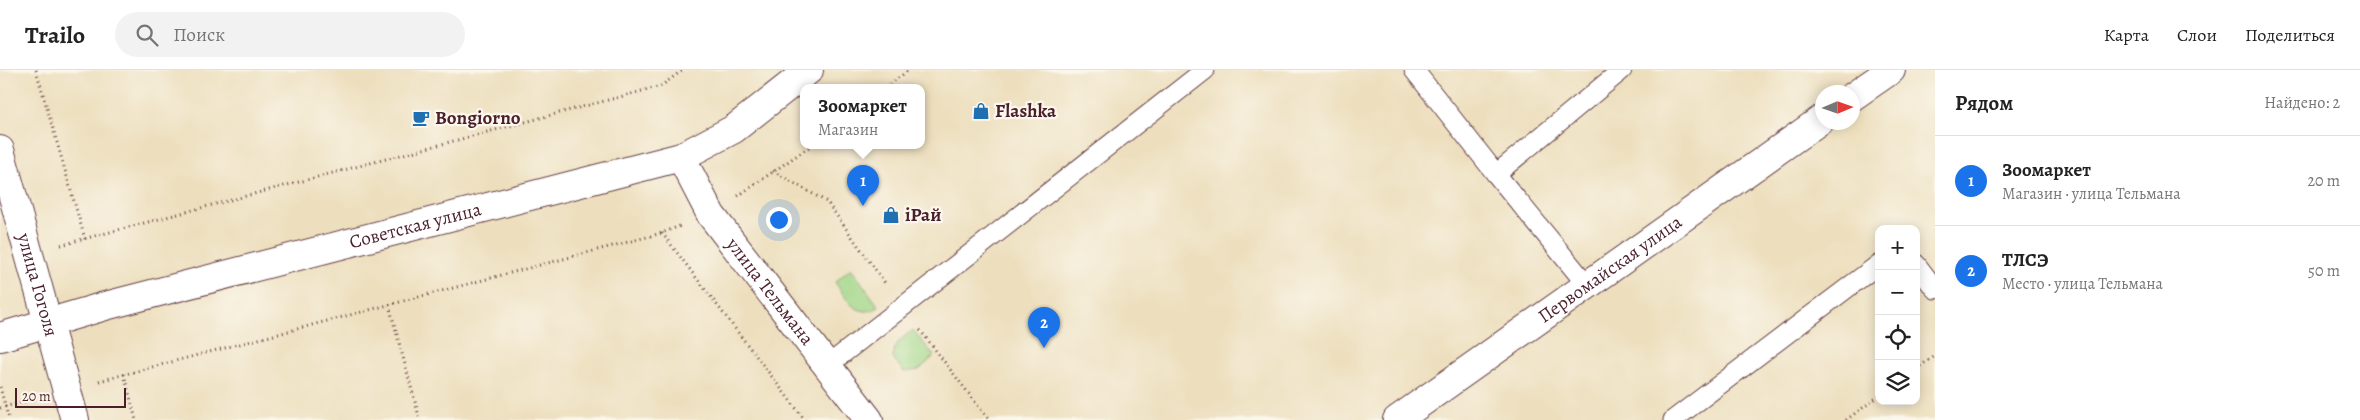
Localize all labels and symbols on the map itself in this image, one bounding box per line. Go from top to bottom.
north arrow [1815,85,1860,130]
place label: Flashka [995,98,1057,124]
shop icon: Flashka [971,101,991,121]
place label: Bongiorno [435,105,521,131]
cafe icon: Bongiorno [411,108,431,128]
pin: 1 [847,165,879,206]
street label: Советская улица [347,196,484,255]
place label: iРай [905,202,941,228]
shop icon: iРай [881,205,901,225]
your location [766,207,792,233]
street label: Первомайская улица [1533,209,1688,329]
street label: улица Гоголя [10,229,64,340]
street label: улица Тельмана [720,232,820,351]
pin: 2 [1028,307,1060,348]
scale bar [15,385,126,408]

